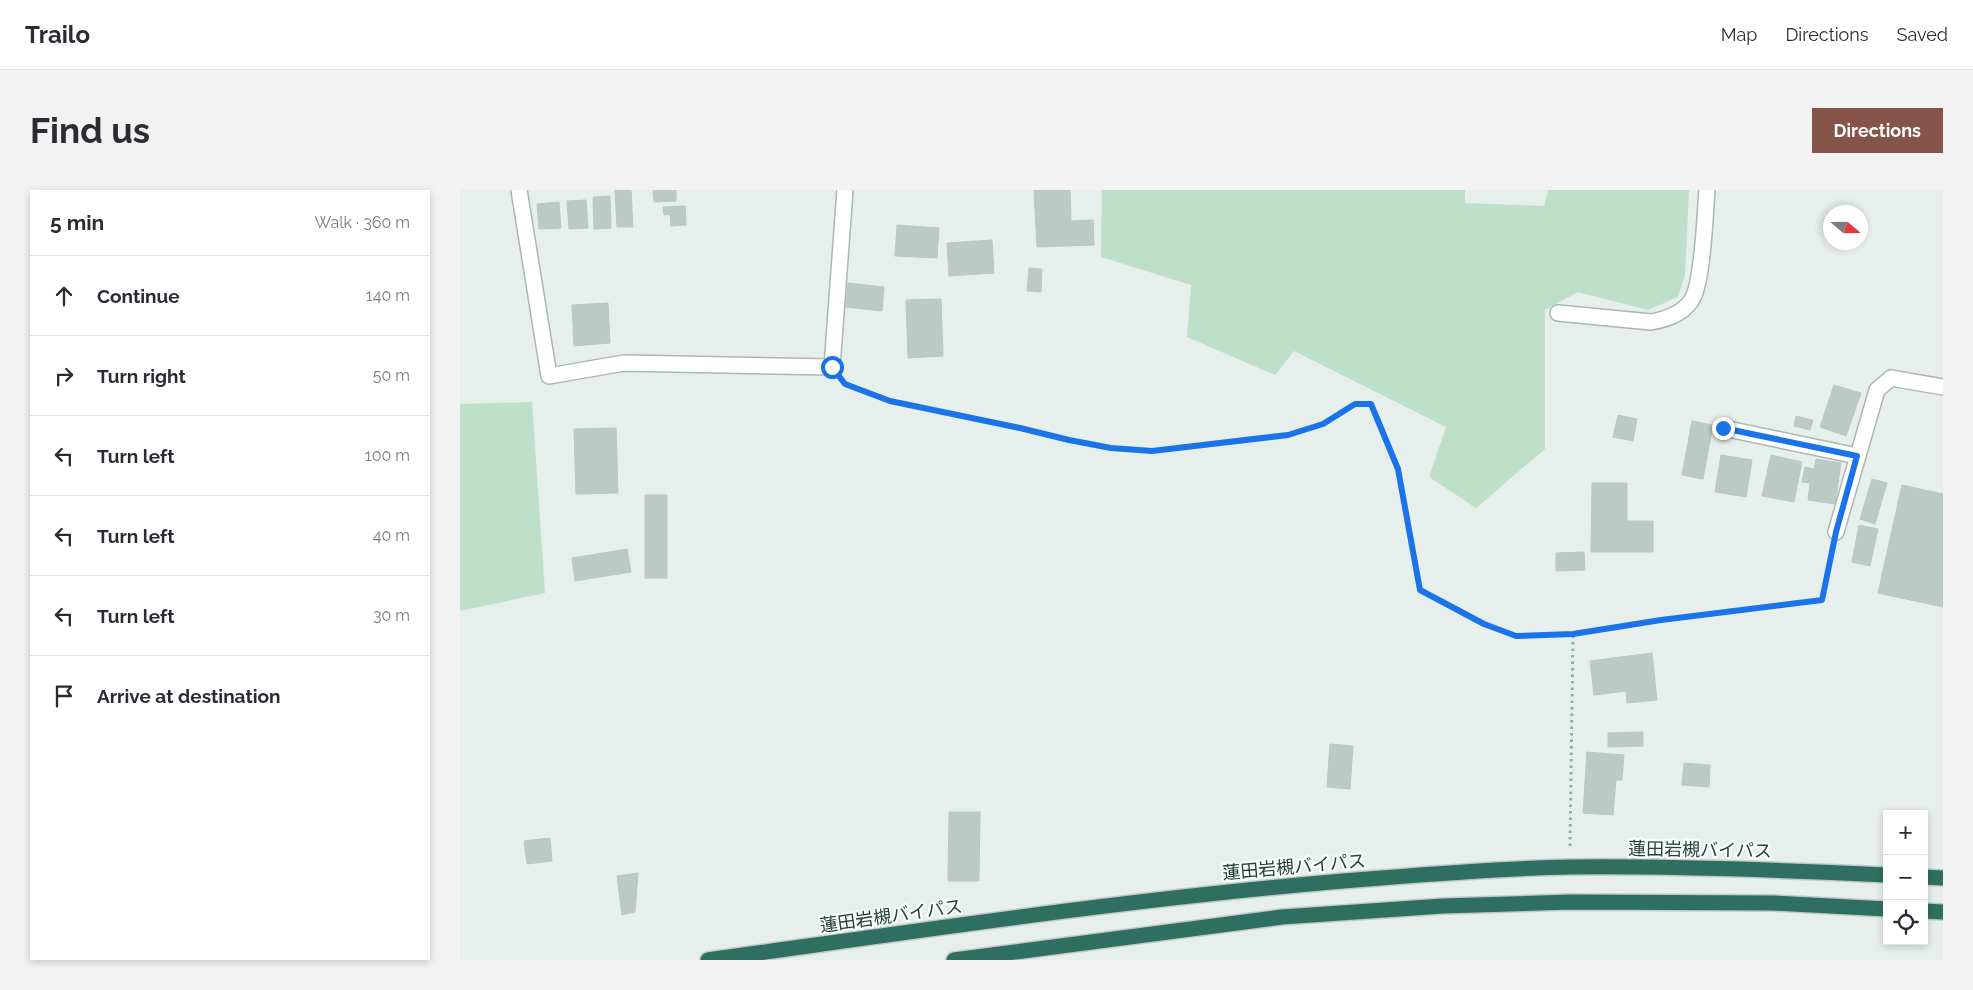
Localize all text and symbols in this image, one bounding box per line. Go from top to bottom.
text: Trailo [25,20,90,49]
text: Map [1721,24,1757,45]
text: Directions [1785,24,1869,45]
text: Saved [1897,24,1948,45]
button: Directions [1812,108,1943,153]
text: Find us [30,110,150,151]
north arrow [1823,205,1868,250]
text: 5 min [50,210,104,235]
text: Walk · 360 m [315,213,410,232]
icon: ahead [50,282,78,310]
text: Continue [97,285,180,307]
text: 140 m [366,286,410,305]
route start [821,356,844,379]
icon: right [50,362,78,390]
text: Turn right [97,365,186,387]
text: 50 m [373,366,410,385]
route end [1712,417,1735,440]
icon: left [50,442,78,470]
text: Turn left [97,445,174,467]
text: 100 m [365,446,410,465]
icon: left [50,522,78,550]
text: Turn left [97,525,174,547]
text: 40 m [373,526,410,545]
icon: left [50,602,78,630]
text: Turn left [97,605,174,627]
text: 30 m [373,606,410,625]
icon: arrive [50,682,78,710]
text: Arrive at destination [97,685,281,707]
map controls [1883,810,1928,945]
button: + [1883,810,1928,855]
street label: 蓮田岩槻バイパス [1628,838,1772,861]
street label: 蓮田岩槻バイパス [1221,850,1366,883]
button: − [1883,855,1928,900]
street label: 蓮田岩槻バイパス [818,895,964,936]
button: locate [1883,900,1928,945]

